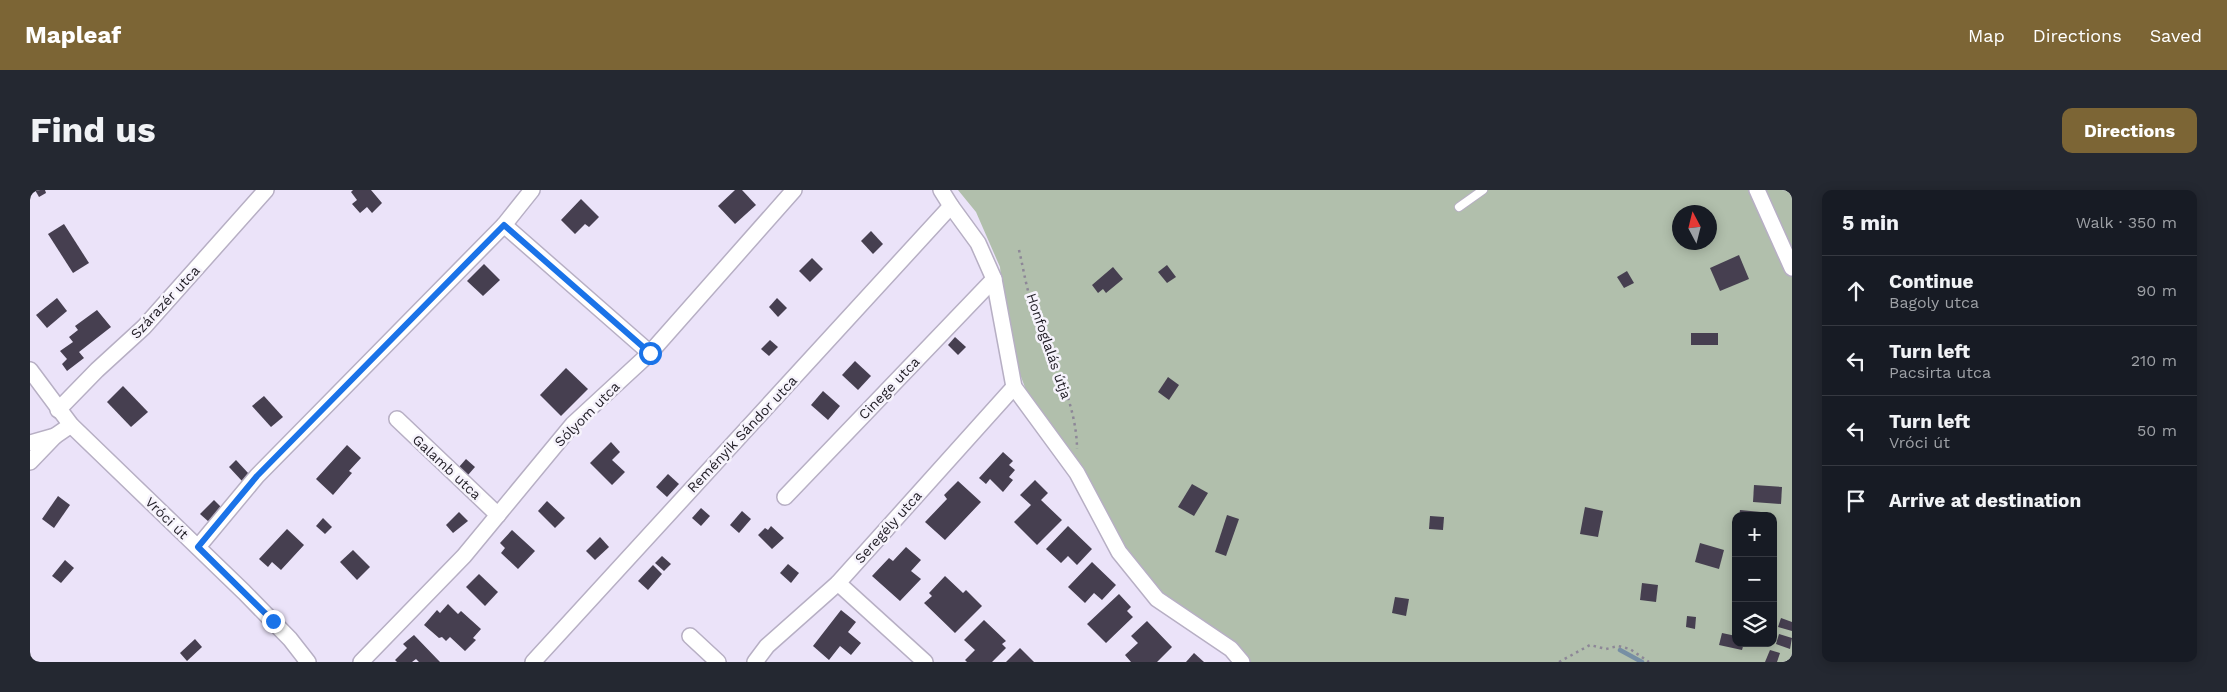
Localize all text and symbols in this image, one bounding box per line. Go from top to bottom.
text: Mapleaf [25,21,121,49]
text: Map [1968,25,2005,46]
text: Directions [2033,25,2122,46]
text: Saved [2150,25,2202,46]
button: Directions [2062,108,2197,153]
text: Find us [30,109,156,151]
north arrow [1672,205,1717,250]
text: 5 min [1842,210,1899,235]
text: Walk · 350 m [2076,213,2177,232]
street label: Szárazér utca [127,262,203,342]
text: Continue [1889,270,1973,293]
icon: ahead [1842,277,1870,305]
text: 90 m [2136,281,2177,300]
street label: Honfoglalás útja [1023,291,1075,401]
text: Bagoly utca [1889,293,1979,312]
text: Turn left [1889,340,1970,363]
route start [639,342,662,365]
icon: left [1842,347,1870,375]
text: 210 m [2131,351,2177,370]
street label: Cinege utca [855,353,923,423]
text: Pacsirta utca [1889,363,1991,382]
street label: Reményik Sándor utca [684,372,800,496]
street label: Sólyom utca [551,378,623,450]
text: Turn left [1889,410,1970,433]
icon: left [1842,417,1870,445]
text: 50 m [2137,421,2177,440]
street label: Galamb utca [410,431,484,503]
text: Vróci út [1889,433,1950,452]
street label: Seregély utca [851,487,925,567]
icon: arrive [1842,487,1870,515]
text: Arrive at destination [1889,489,2081,512]
street label: Vróci út [142,494,192,542]
map controls [1732,512,1777,647]
button: + [1732,512,1777,557]
button: − [1732,557,1777,602]
button: layers [1732,602,1777,647]
route end [262,610,285,633]

